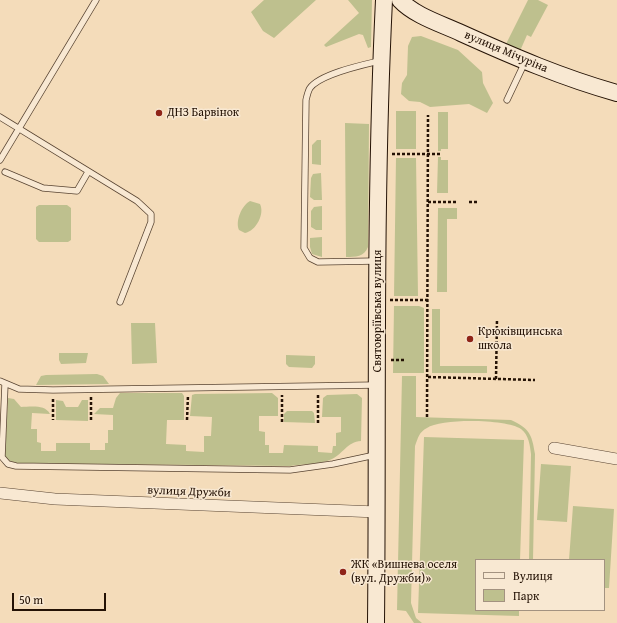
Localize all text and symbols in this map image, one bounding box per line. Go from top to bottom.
street label: вулиця Мічуріна [462,28,550,76]
place label: ДНЗ Барвінок [167,106,239,120]
marker: ДНЗ Барвінок [154,108,164,118]
street label: Святоюріївська вулиця [371,250,385,372]
place label: Крюківщинська школа [478,325,562,353]
marker: Крюківщинська школа [465,334,475,344]
street label: вулиця Дружби [147,483,231,501]
place label: ЖК «Вишнева оселя (вул. Дружби)» [351,558,457,586]
legend [475,559,605,611]
marker: ЖК «Вишнева оселя (вул. Дружби)» [338,567,348,577]
text: Вулиця [513,567,553,584]
scale bar [14,585,108,611]
text: Парк [513,587,539,604]
text: 50 m [19,591,43,608]

